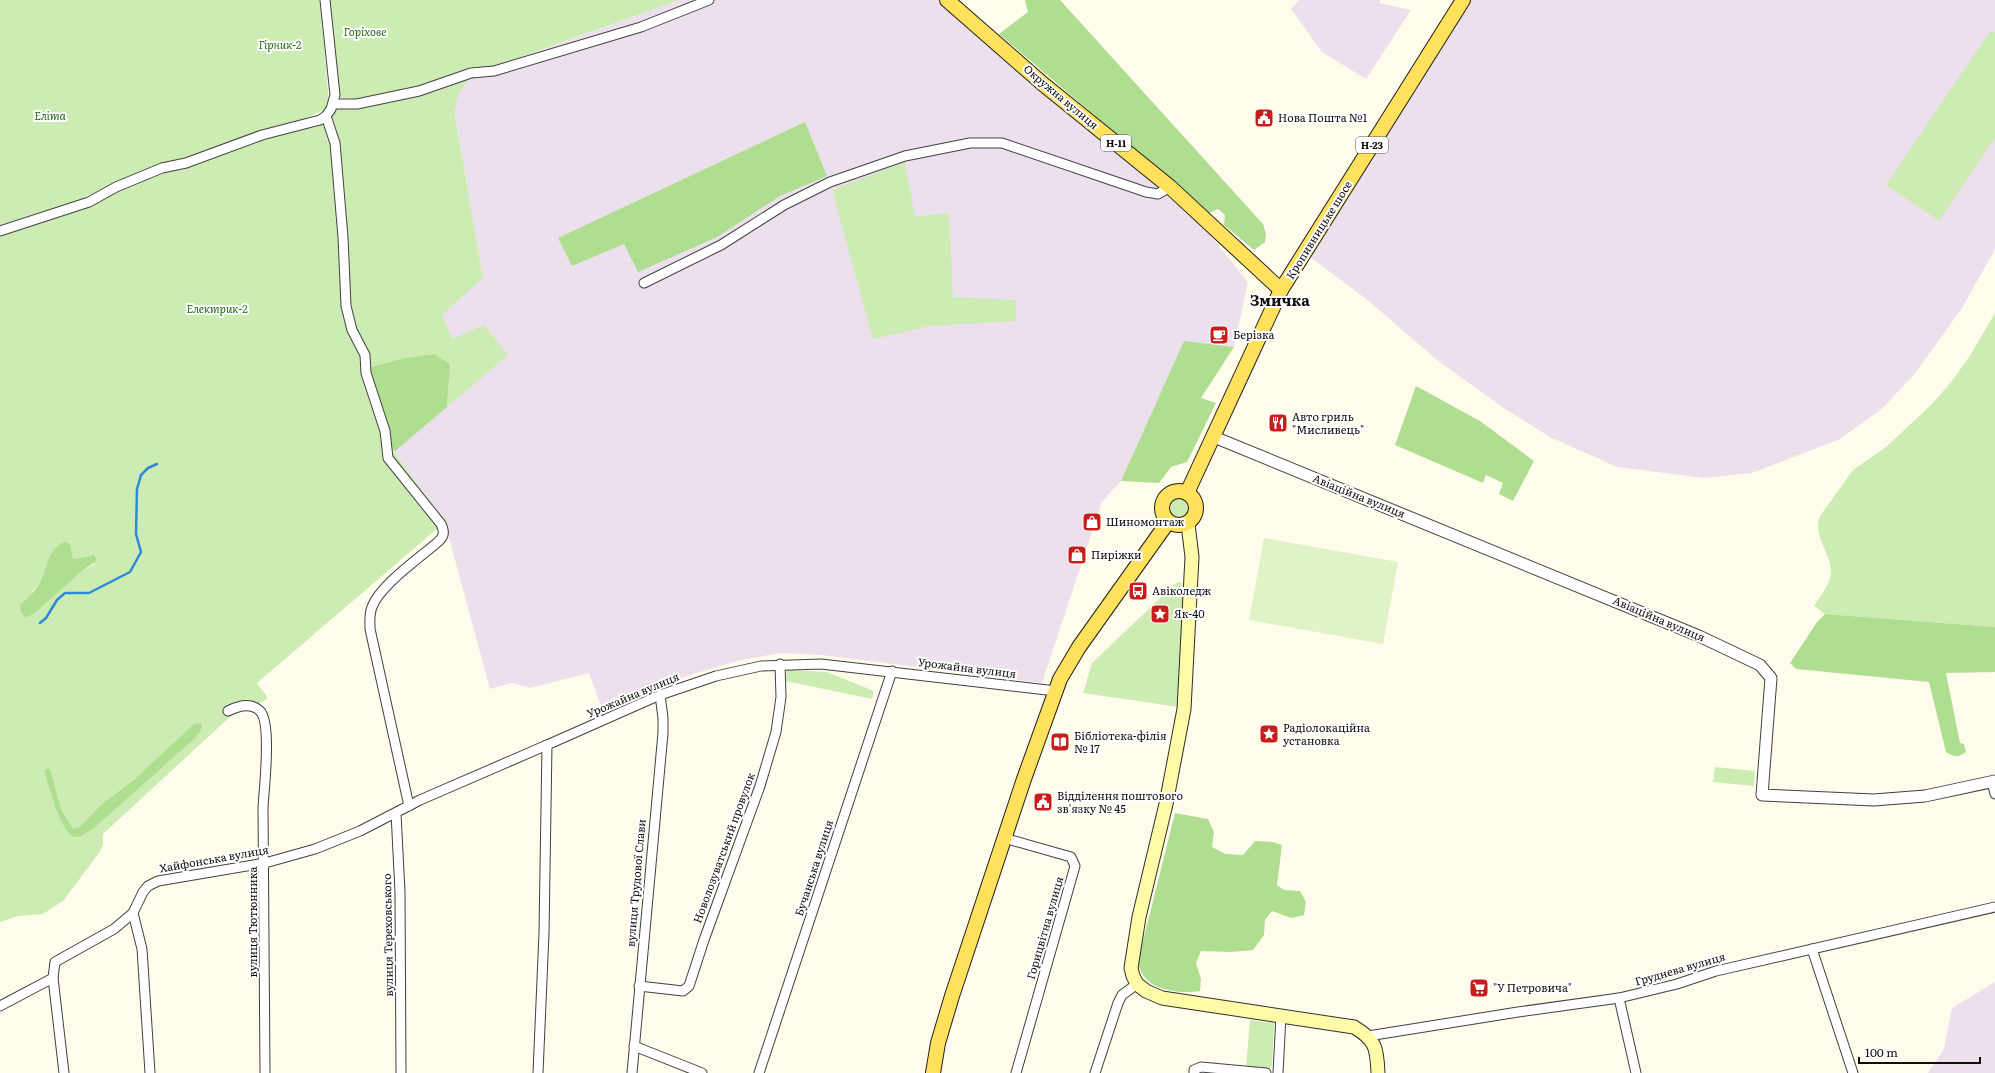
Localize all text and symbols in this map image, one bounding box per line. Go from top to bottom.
park label: Горіхове [343,23,387,39]
park label: Гірник-2 [259,36,302,52]
street label: Окружна вулиця [1021,60,1103,133]
park label: Еліта [34,107,67,123]
public building icon: Нова Пошта №1 [1253,107,1275,129]
place label: Нова Пошта №1 [1278,109,1368,125]
road number: Н-11 [1101,135,1131,151]
road number: Н-23 [1356,137,1388,153]
street label: Кропивницьке шосе [1281,177,1355,282]
district label: Змичка [1250,288,1310,311]
park label: Електрик-2 [186,300,248,316]
cafe icon: Берізка [1208,324,1230,346]
place label: Берізка [1233,326,1275,342]
place label: Авто гриль "Мисливець" [1292,408,1364,437]
restaurant icon: Авто гриль "Мисливець" [1267,412,1289,434]
street label: Авіаційна вулиця [1311,469,1408,521]
shop icon: Шиномонтаж [1081,511,1103,533]
place label: Шиномонтаж [1106,513,1185,529]
shop icon: Пиріжки [1066,544,1088,566]
place label: Пиріжки [1091,546,1142,562]
bus stop icon: Авіколедж [1127,580,1149,602]
place label: Авіколедж [1152,582,1212,598]
street label: Авіаційна вулиця [1611,591,1708,645]
place icon: Як-40 [1149,603,1171,625]
place label: Як-40 [1174,605,1205,621]
street label: Урожайна вулиця [917,653,1018,681]
street label: Урожайна вулиця [584,667,682,721]
place label: Радіолокаційна установка [1283,719,1370,748]
place icon: Радіолокаційна установка [1258,723,1280,745]
place label: Бібліотека-філія № 17 [1074,727,1167,756]
library icon: Бібліотека-філія № 17 [1049,731,1071,753]
street label: Новолозуватський провулок [688,770,758,925]
place label: Відділення поштового зв'язку № 45 [1057,787,1183,816]
public building icon: Відділення поштового зв'язку № 45 [1032,791,1054,813]
street label: Бучанська вулиця [790,817,836,918]
street label: вулиця Трудової Слави [621,818,649,948]
street label: Хайфонська вулиця [158,840,270,876]
street label: вулиця Тютюнника [244,867,260,977]
street label: вулиця Тереховського [378,873,396,997]
street label: Горицвітна вулиця [1022,874,1066,981]
street label: Груднева вулиця [1633,947,1727,989]
supermarket icon: "У Петровича" [1468,977,1490,999]
place label: "У Петровича" [1493,979,1572,995]
scale bar [1859,1039,1980,1065]
text: 100 m [1865,1043,1898,1061]

